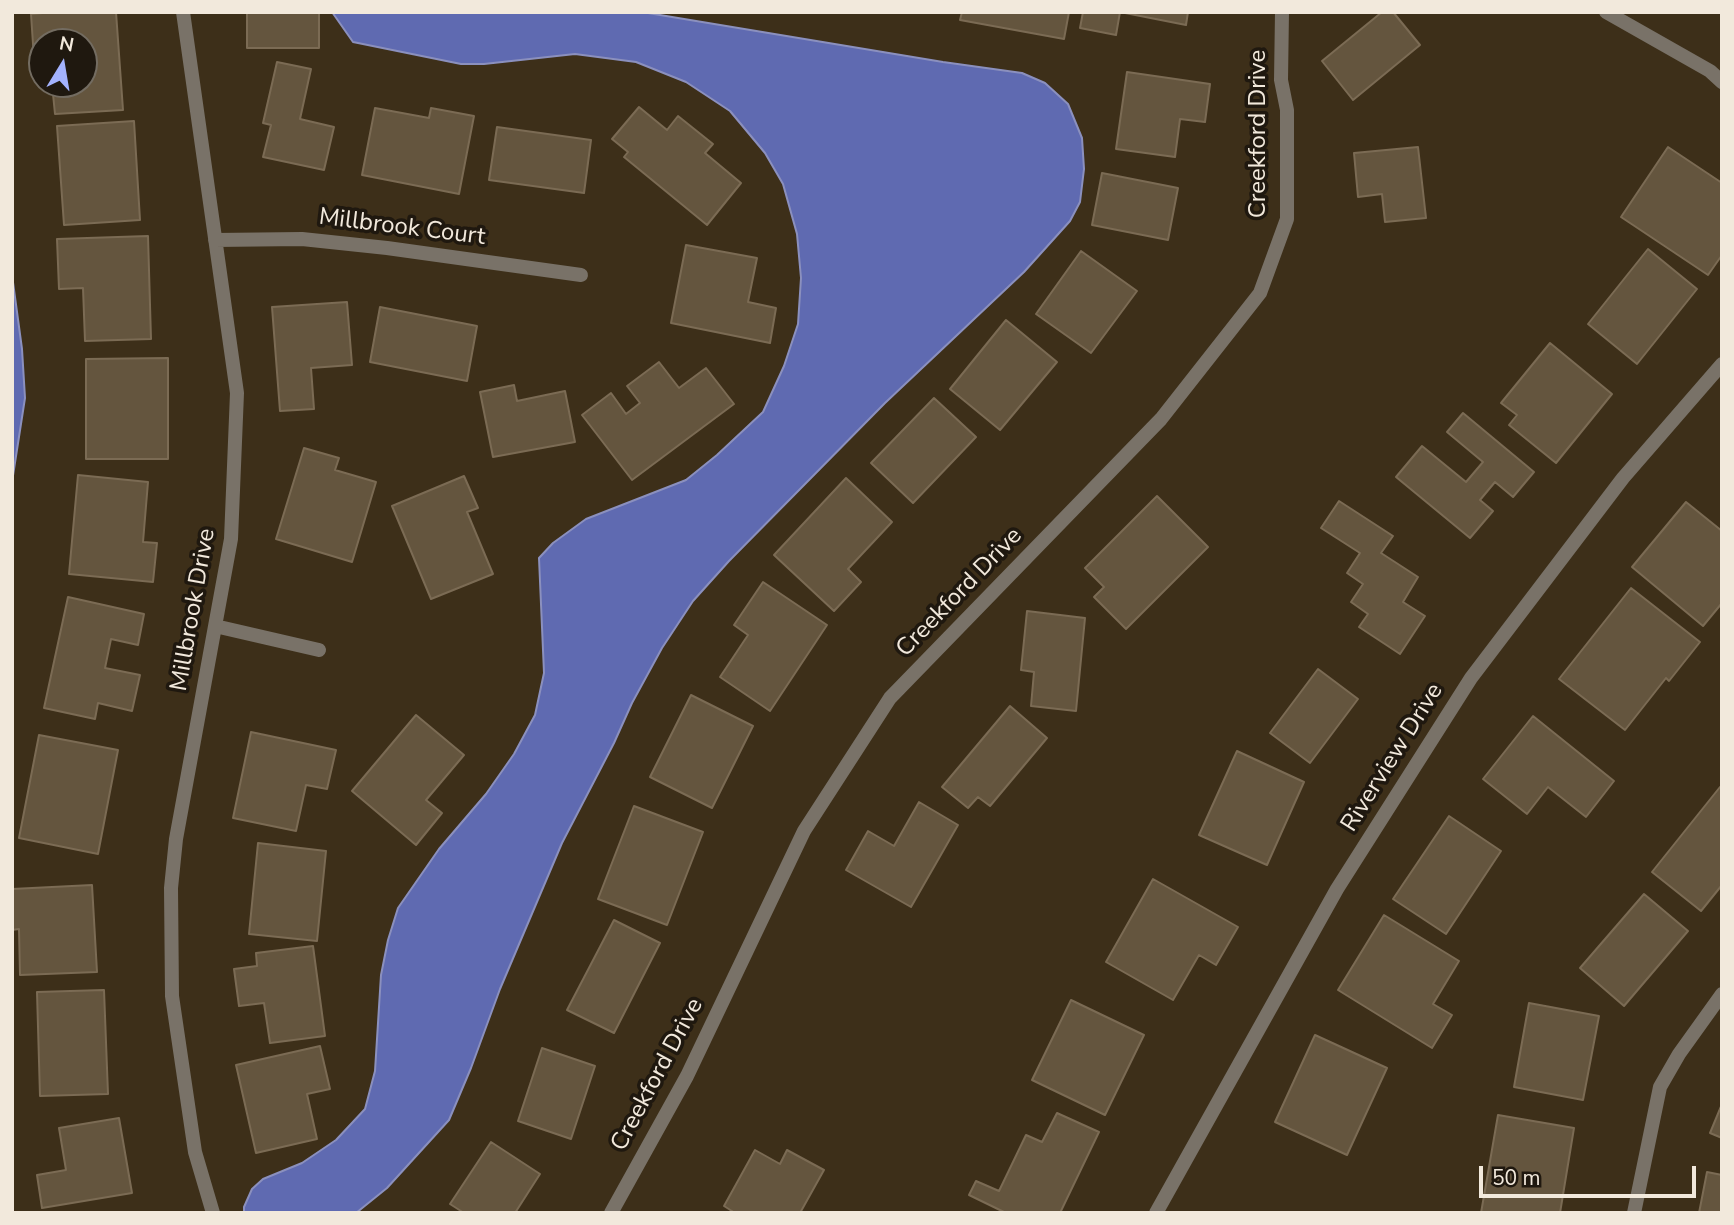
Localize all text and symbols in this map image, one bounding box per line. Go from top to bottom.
north arrow [28,28,98,98]
text: N [57,30,76,58]
street label: Creekford Drive [1245,50,1273,218]
street label: Millbrook Court [317,204,487,252]
street label: Creekford Drive [891,522,1029,664]
street label: Millbrook Drive [166,526,222,694]
street label: Riverview Drive [1336,678,1450,838]
street label: Creekford Drive [606,994,710,1156]
scale bar [1482,1152,1699,1196]
text: 50 m [1492,1164,1541,1192]

